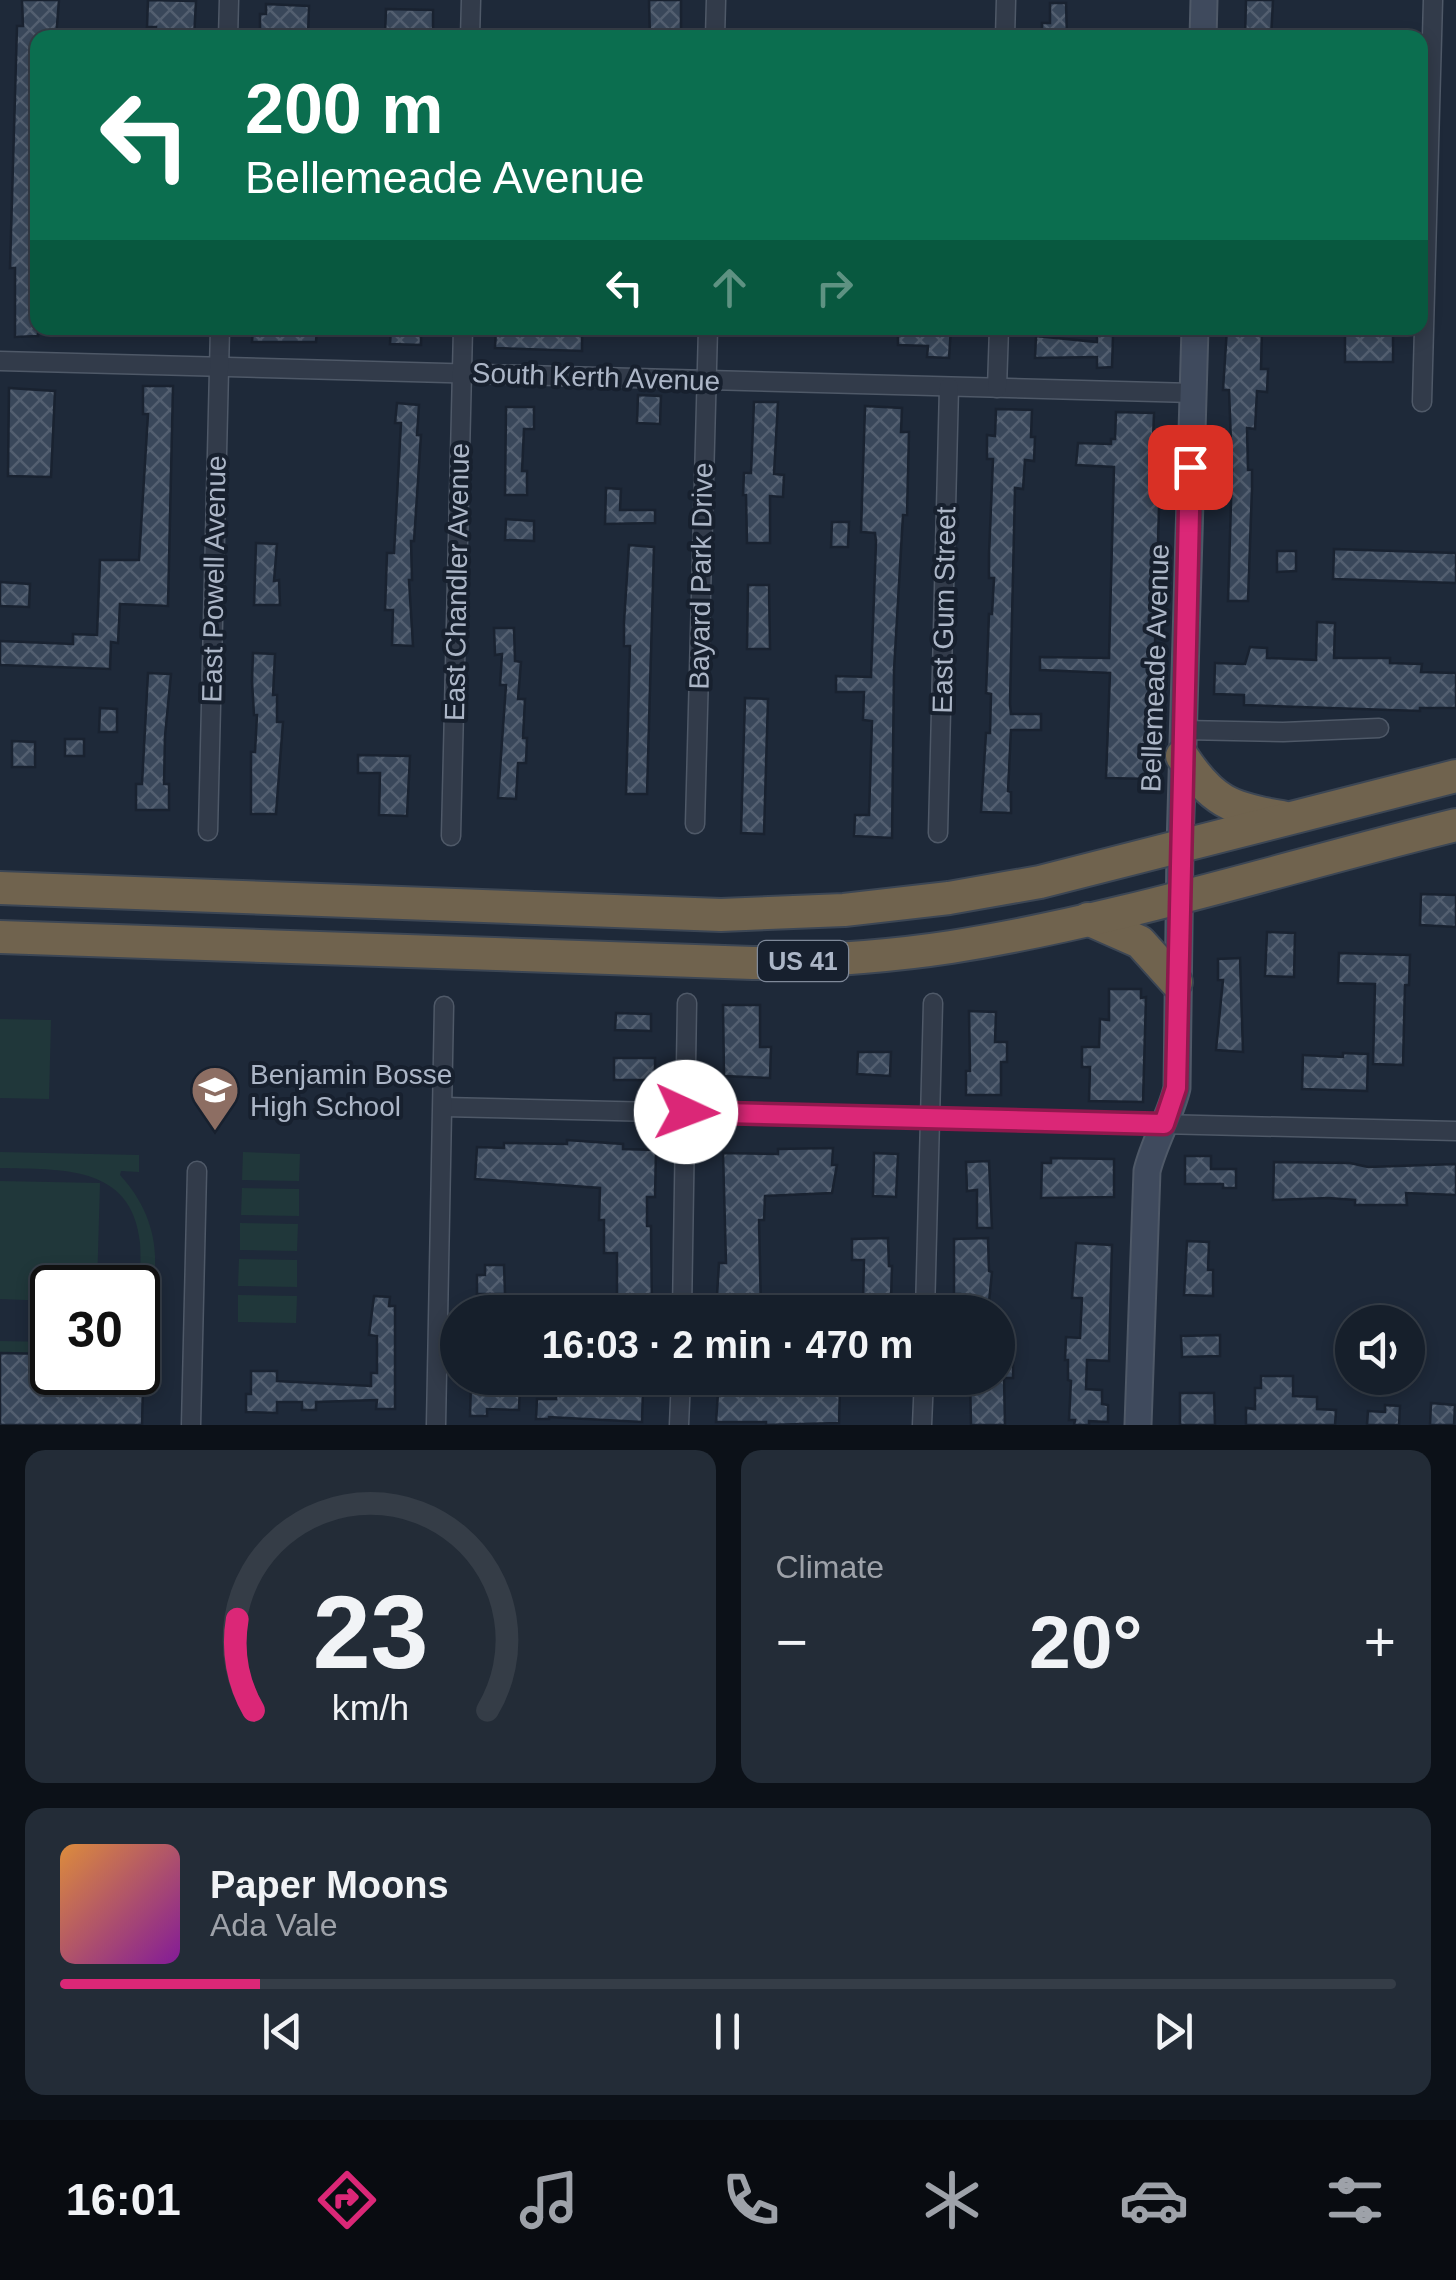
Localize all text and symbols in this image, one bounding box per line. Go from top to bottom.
icon: left [80,70,210,200]
text: 200 m [245,70,443,148]
text: Bellemeade Avenue [245,152,645,203]
icon: left [597,260,652,315]
icon: ahead [702,260,757,315]
icon: right [807,260,862,315]
street label: South Kerth Avenue [471,357,721,397]
pin [1148,425,1233,510]
icon: arrive [1163,440,1218,495]
street label: East Chandler Avenue [439,443,475,721]
street label: East Powell Avenue [196,455,232,703]
street label: Bayard Park Drive [684,462,718,690]
street label: East Gum Street [927,506,961,714]
street label: Bellemeade Avenue [1135,543,1175,793]
road number: US 41 [758,941,848,981]
place label: Benjamin Bosse High School [250,1059,452,1122]
position arrow [634,1060,738,1164]
school or university icon: Benjamin Bosse High School [189,1064,241,1132]
speed limit sign: 30 [30,1265,160,1395]
map controls [1335,1305,1425,1395]
button: sound [1335,1305,1425,1395]
text: 16:03 · 2 min · 470 m [542,1324,913,1366]
text: Climate [776,1549,884,1585]
text: 23 [312,1574,428,1690]
text: 20° [1029,1600,1142,1684]
text: − [776,1611,808,1673]
text: + [1364,1611,1396,1673]
text: km/h [332,1688,409,1728]
text: Paper Moons [210,1864,449,1906]
text: Ada Vale [210,1907,338,1943]
icon: previous [255,2004,310,2059]
icon: pause [700,2004,755,2059]
icon: next [1146,2004,1201,2059]
icon: directions [312,2165,382,2235]
icon: music [514,2165,584,2235]
icon: phone [716,2165,786,2235]
icon: climate [917,2165,987,2235]
icon: car [1119,2165,1189,2235]
icon: filters [1320,2165,1390,2235]
text: 16:01 [66,2174,181,2225]

